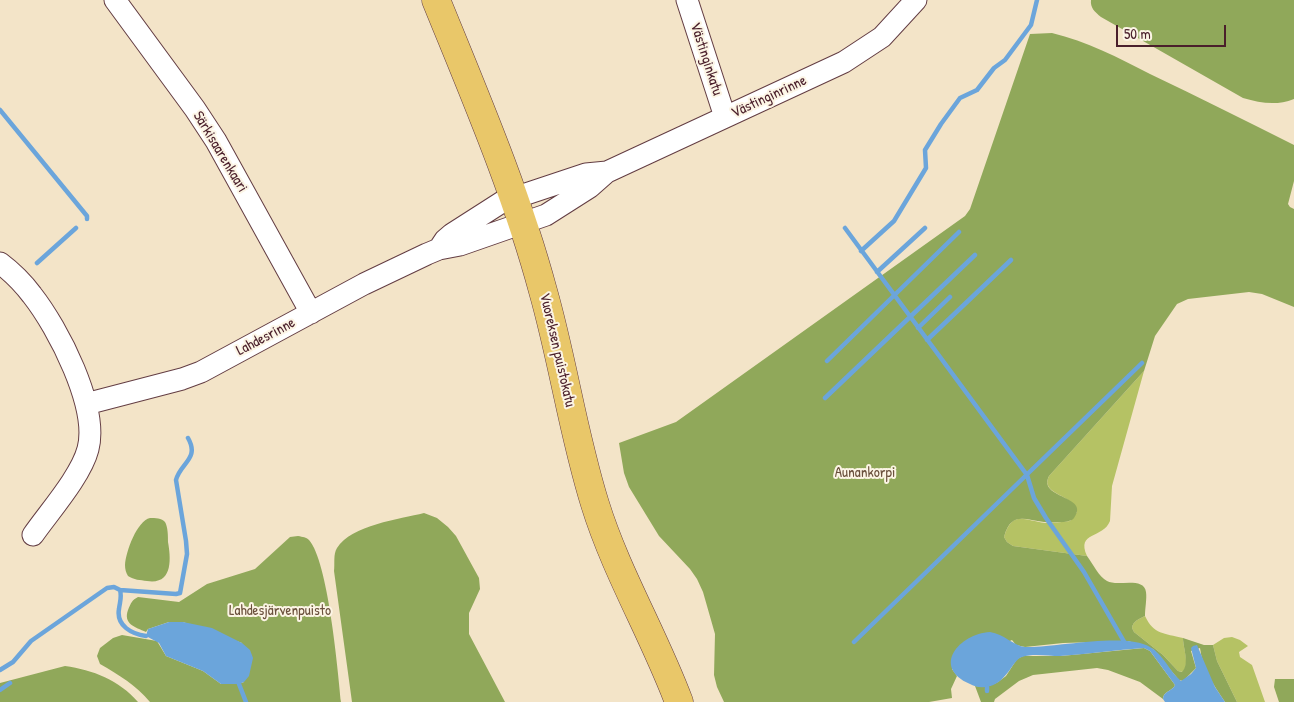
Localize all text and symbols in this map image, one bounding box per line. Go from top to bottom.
scale bar [1119,15,1229,47]
street label: Västinginkatu [686,20,726,98]
text: 50 m [1124,23,1151,44]
street label: Västinginrinne [729,72,809,122]
street label: Särkisaarenkaari [189,108,251,196]
street label: Vuoreksen puistokatu [535,291,579,409]
street label: Lahdesrinne [234,314,298,360]
park label: Aunankorpi [835,464,895,482]
park label: Lahdesjärvenpuisto [229,602,331,620]

